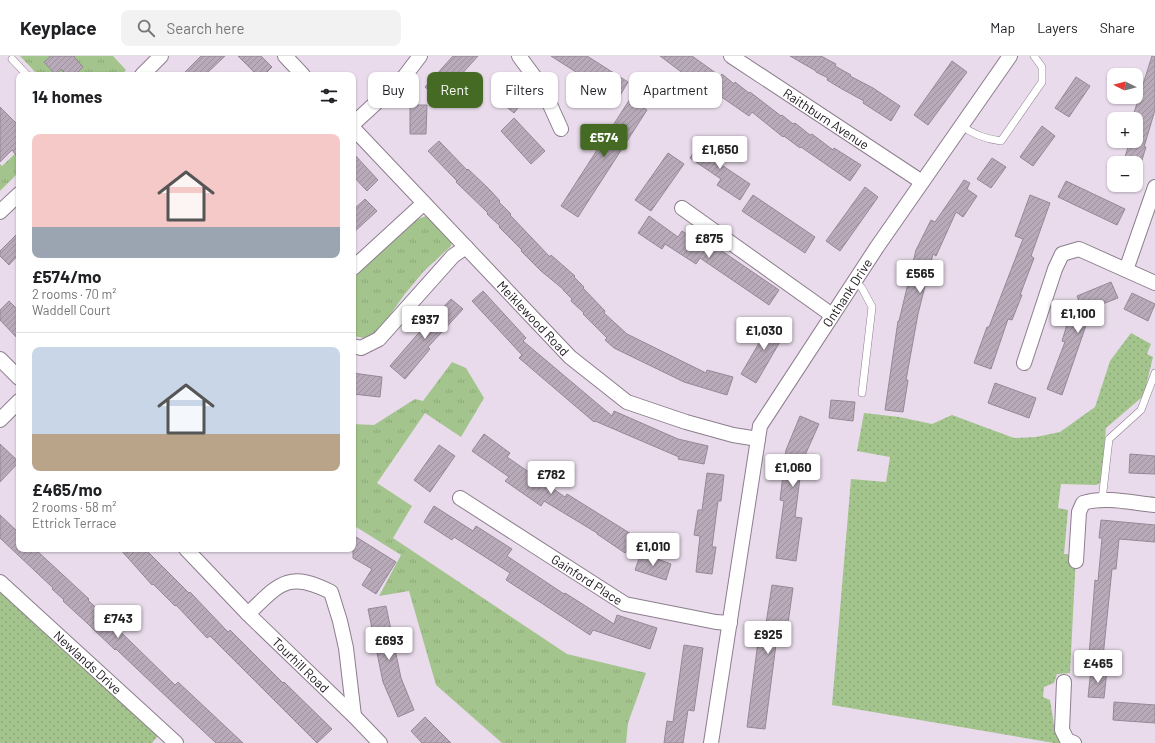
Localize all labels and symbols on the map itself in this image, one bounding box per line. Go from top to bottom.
north arrow [1107,68,1143,104]
street label: Raithburn Avenue [780,85,872,153]
pin: £574 [580,124,628,158]
pin: £1,650 [687,136,753,170]
pin: £875 [685,225,733,259]
street label: Onthank Drive [819,255,875,330]
pin: £565 [896,260,944,294]
street label: Meiklewood Road [494,277,573,359]
pin: £1,100 [1045,300,1111,334]
pin: £937 [401,306,449,340]
pin: £1,030 [731,317,797,351]
pin: £1,060 [760,454,826,488]
pin: £782 [527,461,575,495]
pin: £1,010 [620,533,686,567]
street label: Gainford Place [548,551,626,608]
pin: £743 [94,605,142,639]
pin: £925 [744,621,792,655]
street label: Newlands Drive [50,627,125,697]
pin: £693 [365,627,413,661]
street label: Tourhill Road [269,634,333,696]
pin: £465 [1074,650,1122,684]

